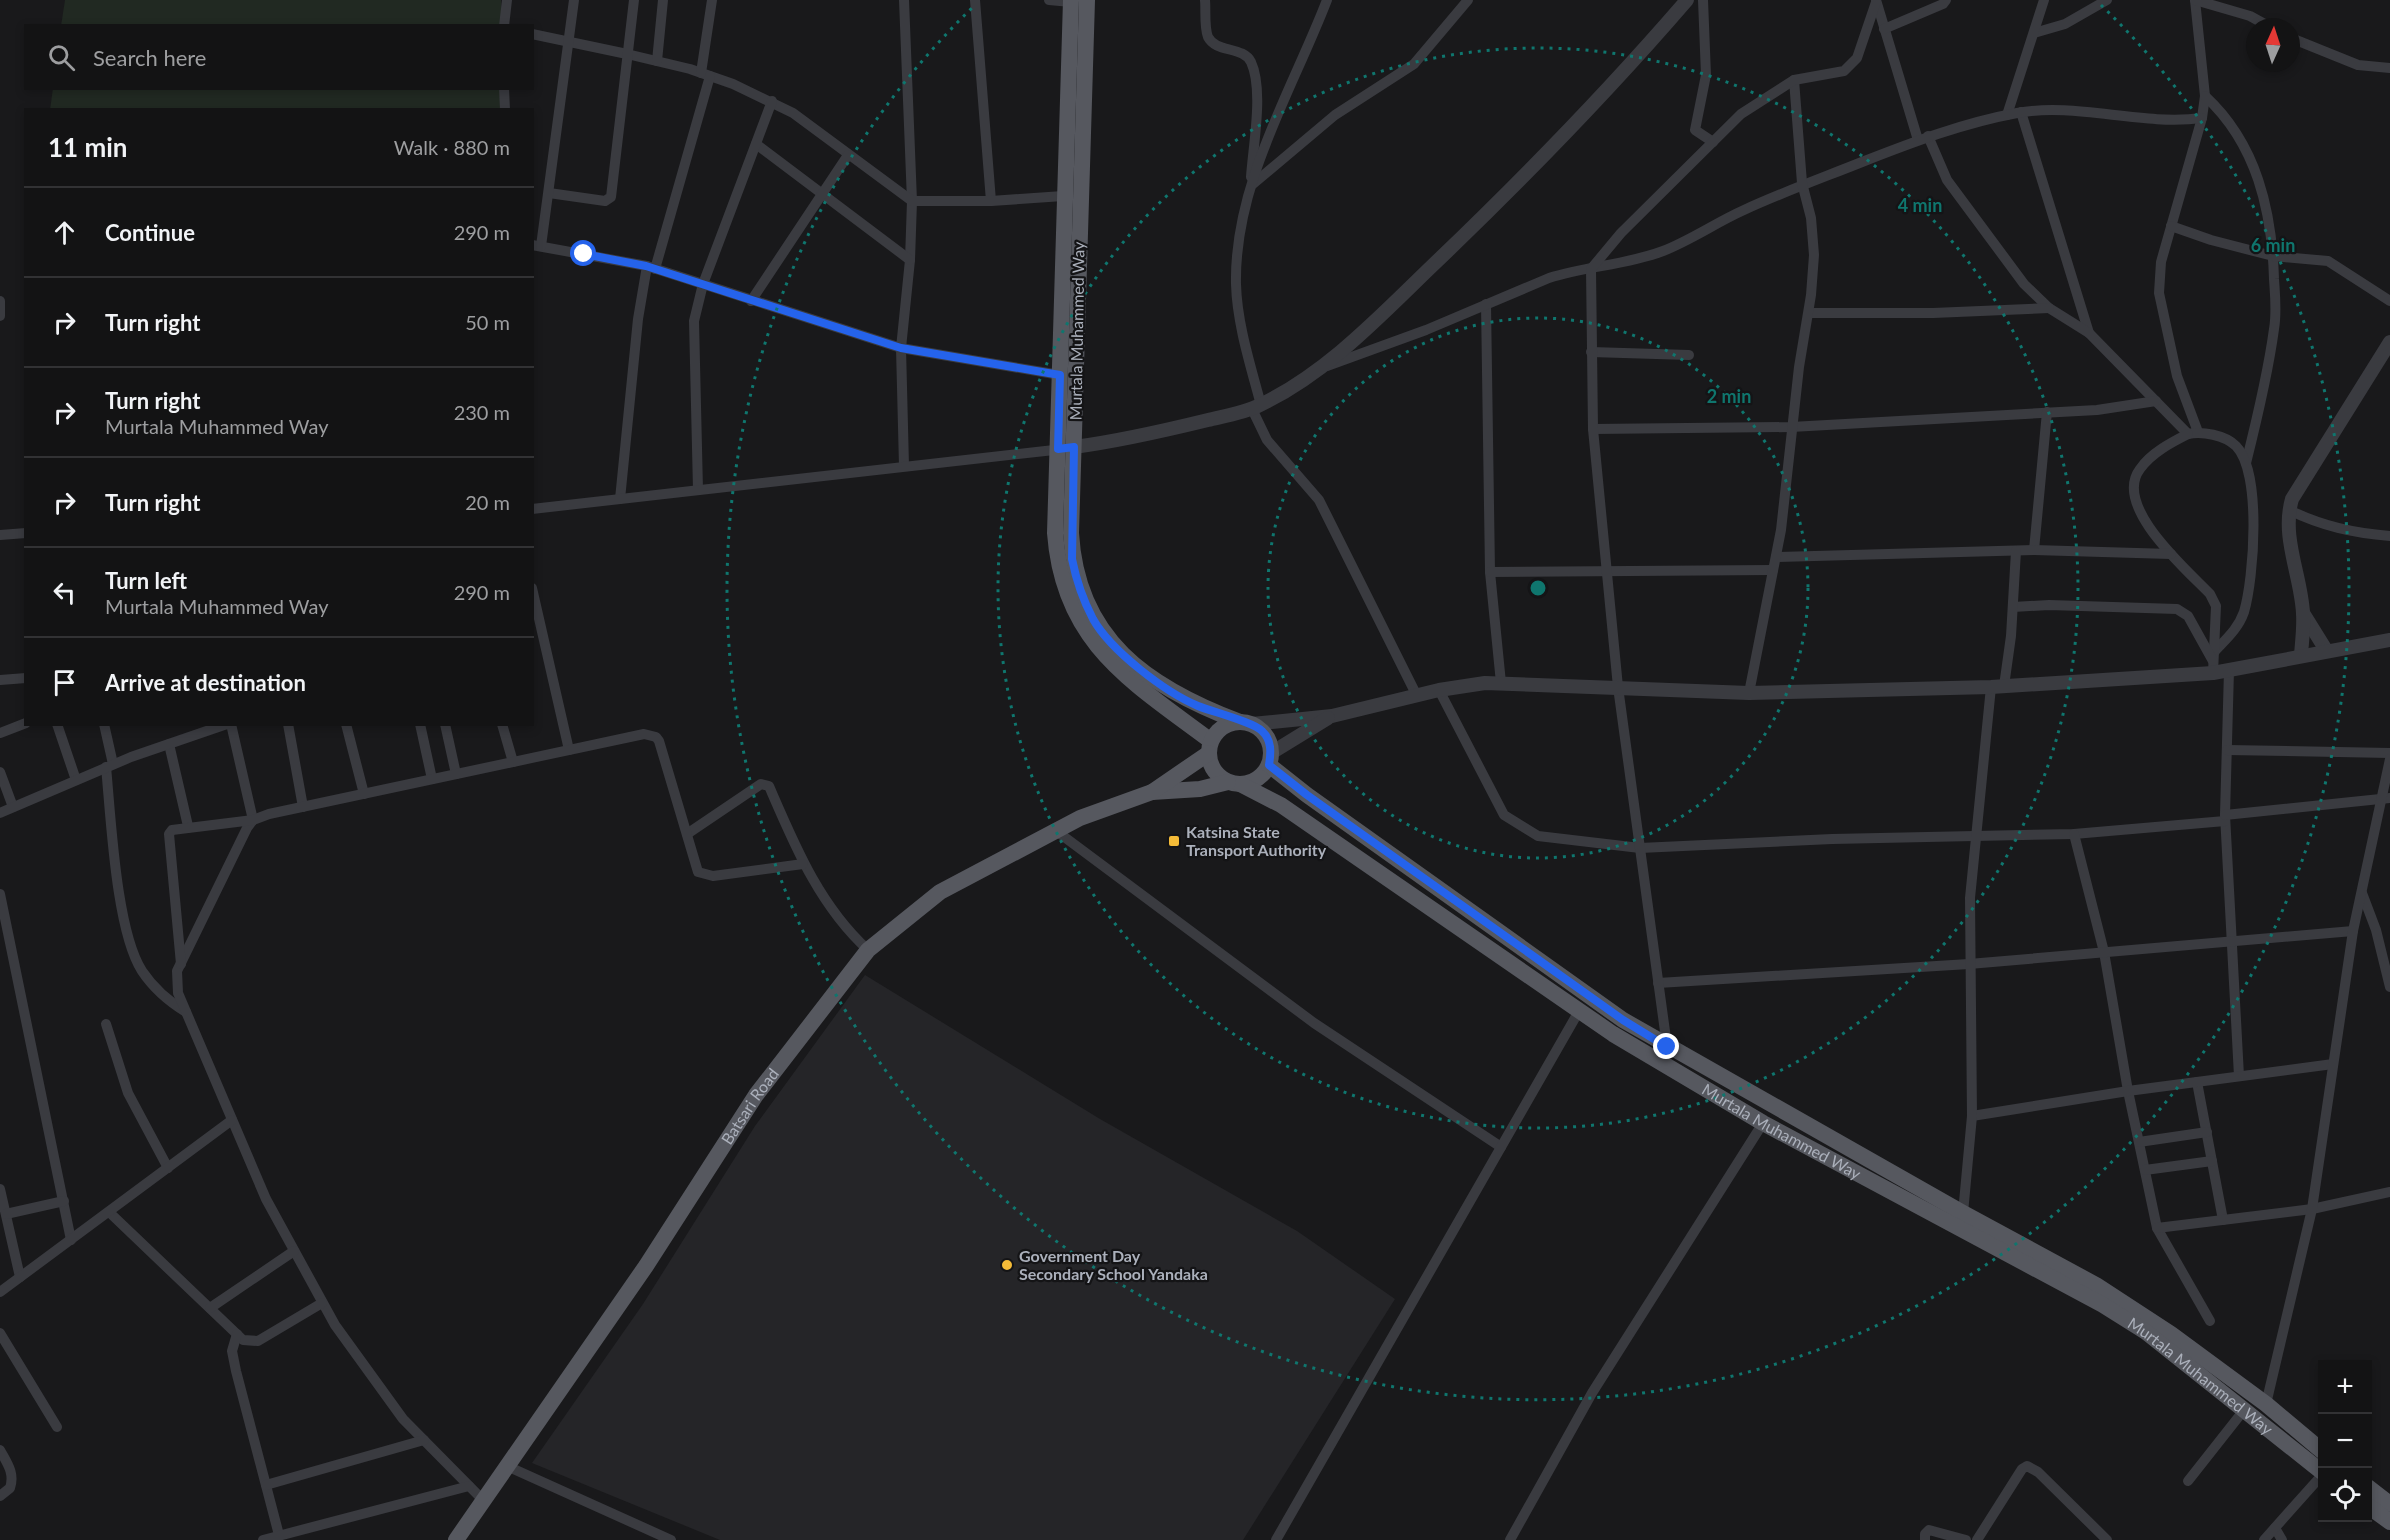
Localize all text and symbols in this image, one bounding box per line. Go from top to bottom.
north arrow [2246,18,2300,72]
search box [24,24,534,90]
icon: search [45,41,78,74]
text: Search here [93,44,206,71]
text: 11 min [48,131,128,163]
text: Walk · 880 m [394,135,510,159]
text: 4 min [1898,194,1942,216]
icon: ahead [48,216,81,249]
text: Continue [105,219,195,246]
text: 290 m [454,220,510,244]
text: 6 min [2251,234,2295,256]
route start [570,240,596,266]
street label: Murtala Muhammed Way [1065,241,1088,421]
icon: right [48,306,81,339]
text: Turn right [105,309,200,336]
text: 50 m [465,310,510,334]
text: 2 min [1707,385,1751,407]
text: Turn right [105,387,200,414]
icon: right [48,396,81,429]
text: 230 m [454,400,510,424]
text: Murtala Muhammed Way [105,414,328,438]
icon: right [48,486,81,519]
text: Turn right [105,489,200,516]
text: 20 m [465,490,510,514]
text: Turn left [105,567,187,594]
icon: left [48,576,81,609]
centre of rings [1528,578,1548,598]
text: 290 m [454,580,510,604]
text: Murtala Muhammed Way [105,594,328,618]
icon: arrive [48,666,81,699]
text: Arrive at destination [105,669,306,696]
place label: Katsina State Transport Authority [1186,822,1327,859]
marker: Katsina State Transport Authority [1167,834,1181,848]
route end [1653,1033,1679,1059]
street label: Batsari Road [717,1064,782,1148]
street label: Murtala Muhammed Way [1699,1079,1865,1183]
place label: Government Day Secondary School Yandaka [1019,1246,1208,1283]
marker: Government Day Secondary School Yandaka [1000,1258,1014,1272]
street label: Murtala Muhammed Way [2125,1313,2277,1439]
map controls [2318,1360,2372,1522]
button: + [2318,1360,2372,1414]
button: − [2318,1414,2372,1468]
button: locate [2318,1468,2372,1522]

